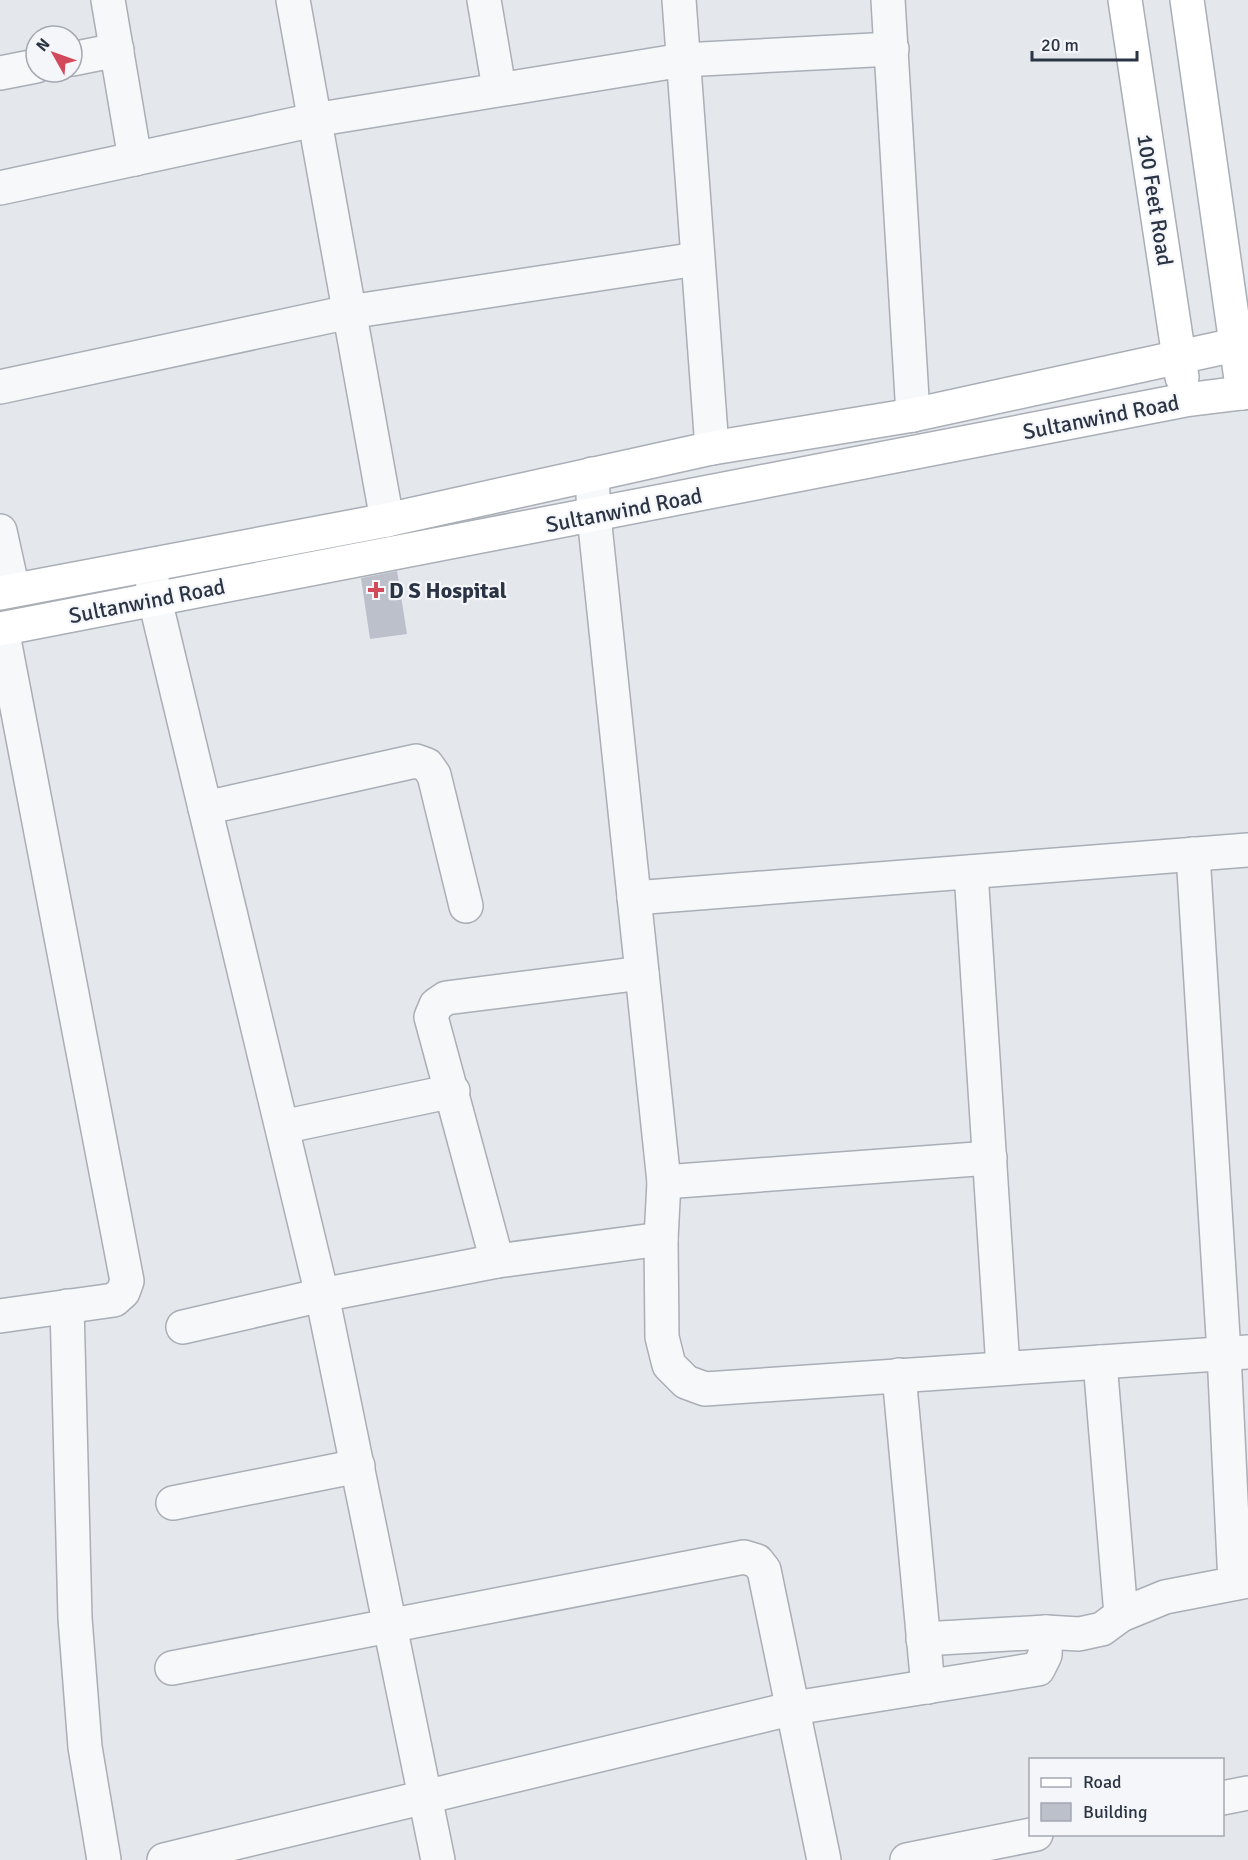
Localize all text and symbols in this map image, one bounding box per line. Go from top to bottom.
north arrow [24,24,84,84]
scale bar [1032,24,1137,62]
text: N [32,34,55,56]
text: 20 m [1041,34,1079,56]
street label: 100 Feet Road [1131,132,1179,268]
street label: Sultanwind Road [1021,389,1181,445]
street label: Sultanwind Road [544,482,704,538]
street label: Sultanwind Road [67,573,227,629]
place label: D S Hospital [389,577,507,604]
marker: D S Hospital [367,581,385,599]
legend [1029,1758,1224,1836]
text: Road [1083,1771,1122,1793]
text: Building [1083,1801,1147,1823]

